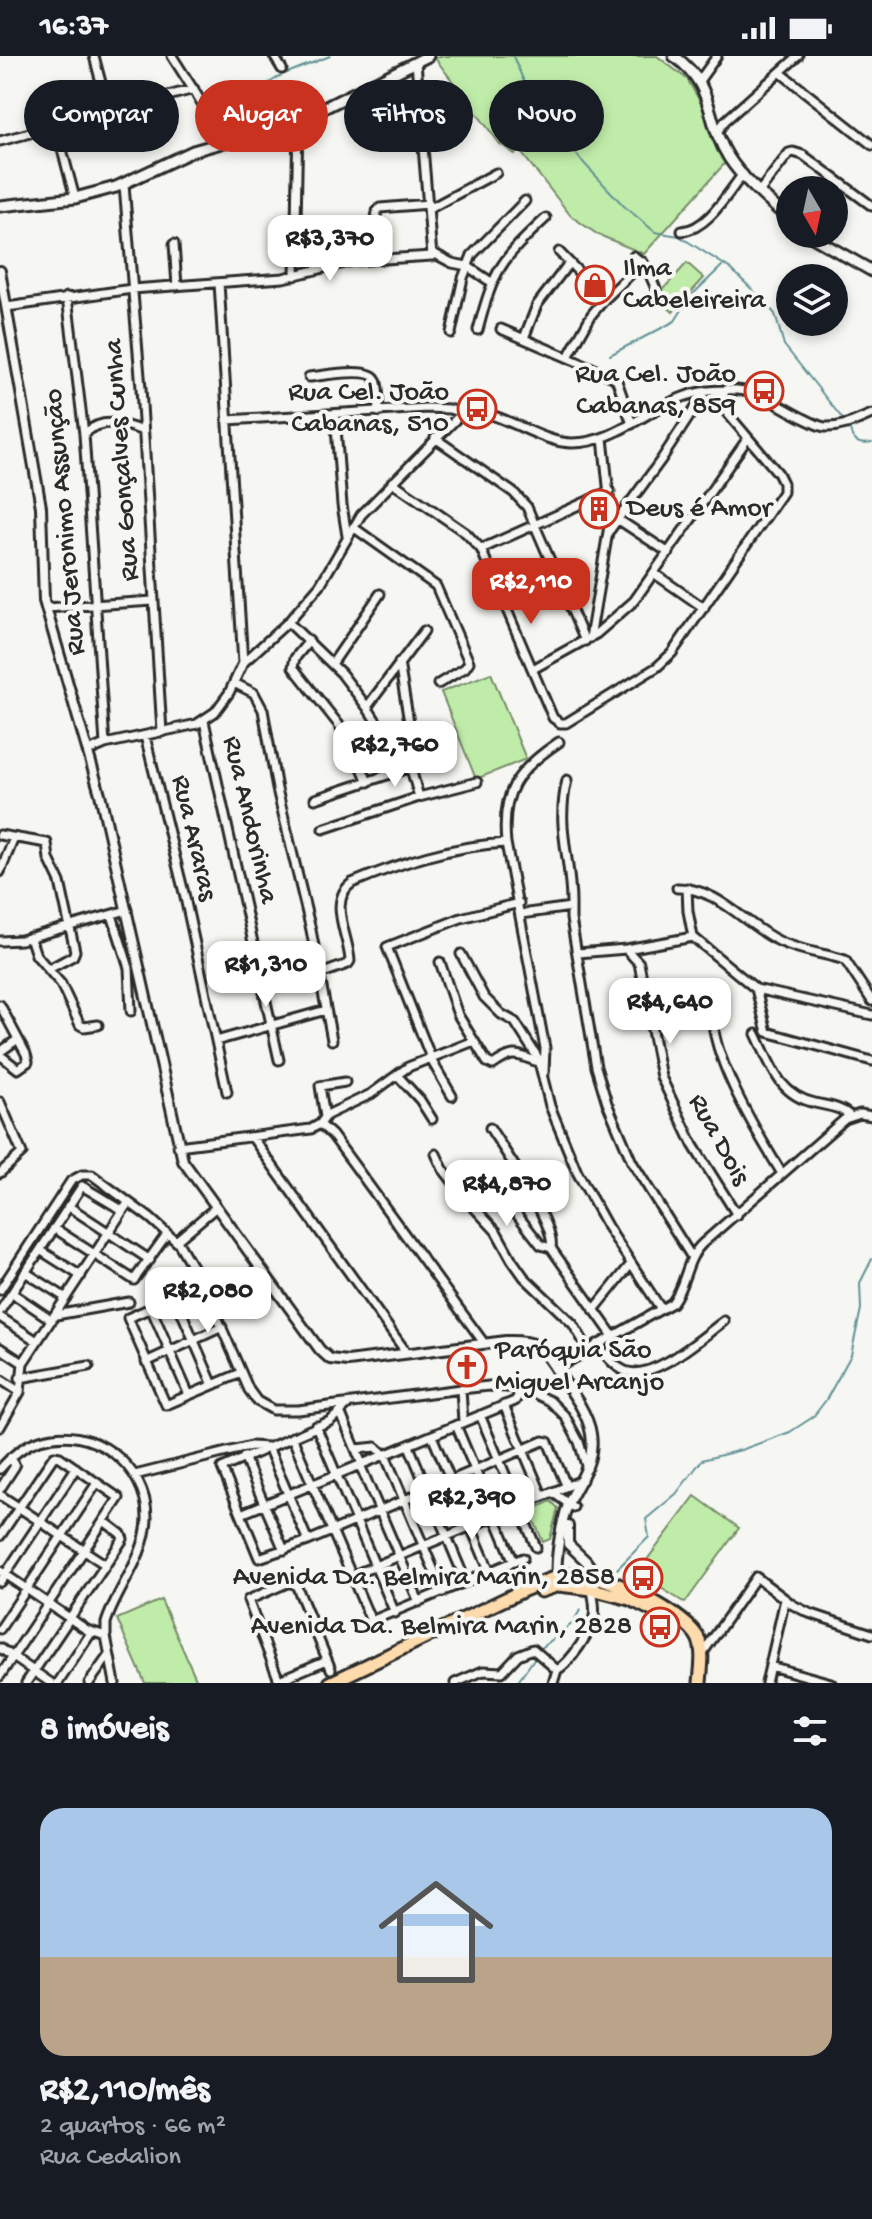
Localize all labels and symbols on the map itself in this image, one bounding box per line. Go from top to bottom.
north arrow [776,176,848,248]
pin: R$3,370 [256,215,404,283]
place label: Ilma Cabeleireira [623,253,767,318]
shop icon: Ilma Cabeleireira [574,264,616,306]
street label: Rua Gonçalves Cunha [98,336,148,582]
place label: Rua Cel. João Cabanas, 859 [575,359,736,424]
bus stop icon: Rua Cel. João Cabanas, 859 [743,370,785,412]
place label: Rua Cel. João Cabanas, 510 [288,377,449,442]
street label: Rua Jeronimo Assunção [38,387,94,657]
bus stop icon: Rua Cel. João Cabanas, 510 [456,388,498,430]
building icon: Deus é Amor [578,488,620,530]
place label: Deus é Amor [625,493,774,526]
pin: R$2,110 [457,558,605,626]
pin: R$2,760 [321,721,469,789]
street label: Rua Andorinha [214,733,285,908]
street label: Rua Araras [163,772,224,905]
pin: R$1,310 [192,941,340,1009]
pin: R$4,640 [596,978,744,1046]
street label: Rua Dois [680,1089,757,1192]
pin: R$4,870 [433,1160,581,1228]
pin: R$2,080 [134,1267,282,1335]
place label: Paróquia São Miguel Arcanjo [494,1335,664,1400]
church icon: Paróquia São Miguel Arcanjo [446,1346,488,1388]
pin: R$2,390 [398,1474,546,1542]
bus stop icon: Avenida Da. Belmira Marin, 2858 [622,1557,664,1599]
place label: Avenida Da. Belmira Marin, 2858 [233,1562,615,1595]
bus stop icon: Avenida Da. Belmira Marin, 2828 [639,1606,681,1648]
place label: Avenida Da. Belmira Marin, 2828 [251,1611,632,1644]

